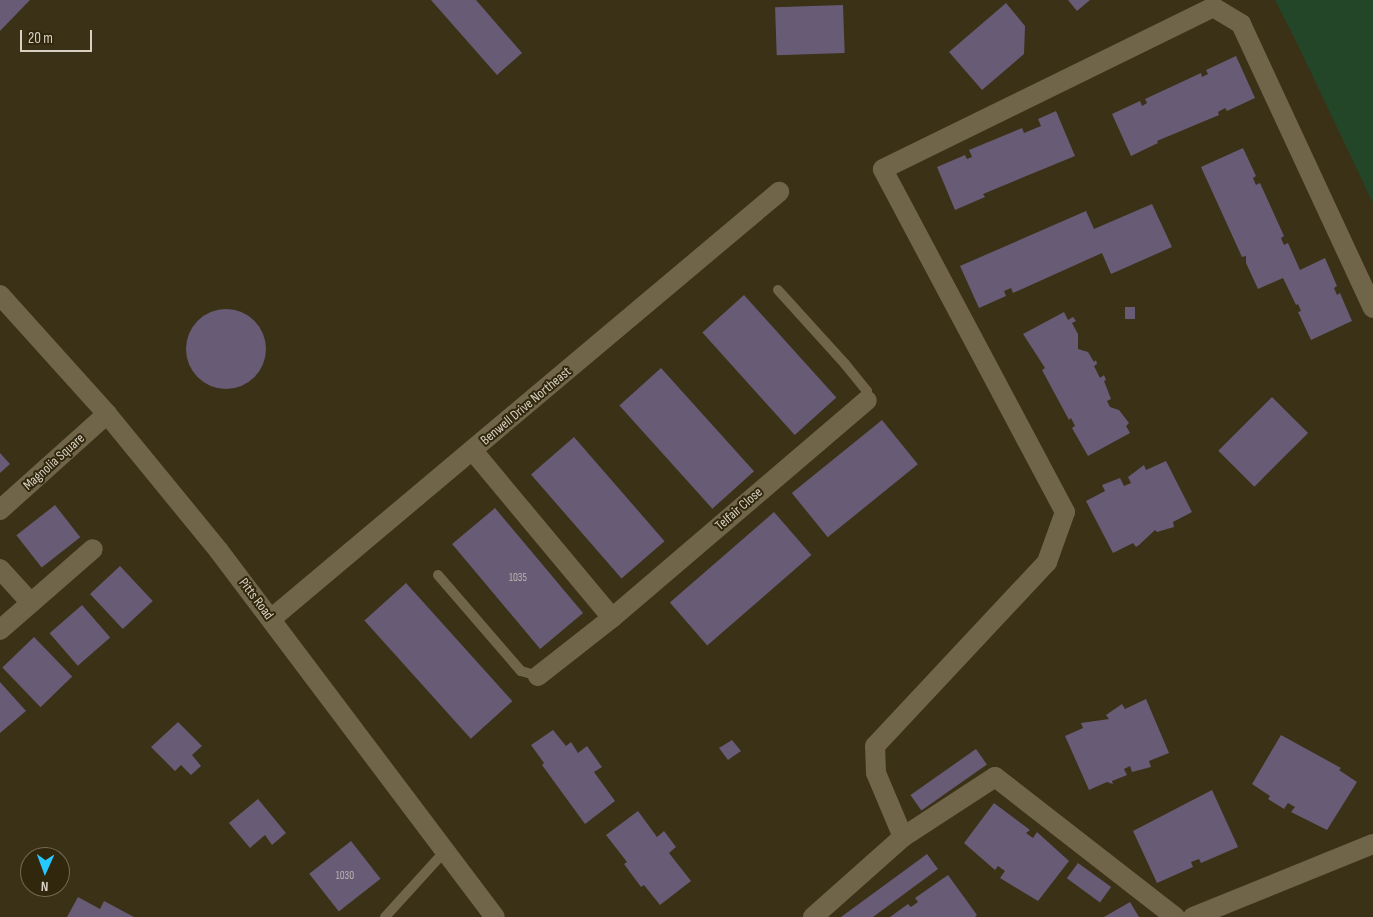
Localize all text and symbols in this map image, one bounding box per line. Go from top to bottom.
scale bar [22,20,95,52]
text: 20 m [28,29,53,48]
street label: Benwell Drive Northeast [477,363,575,449]
street label: Magnolia Square [20,430,88,494]
street label: Telfair Close [712,484,766,534]
house number: 1035 [509,571,527,585]
street label: Pitts Road [235,575,277,623]
north arrow [20,847,70,897]
house number: 1030 [336,869,354,883]
text: N [40,878,49,895]

